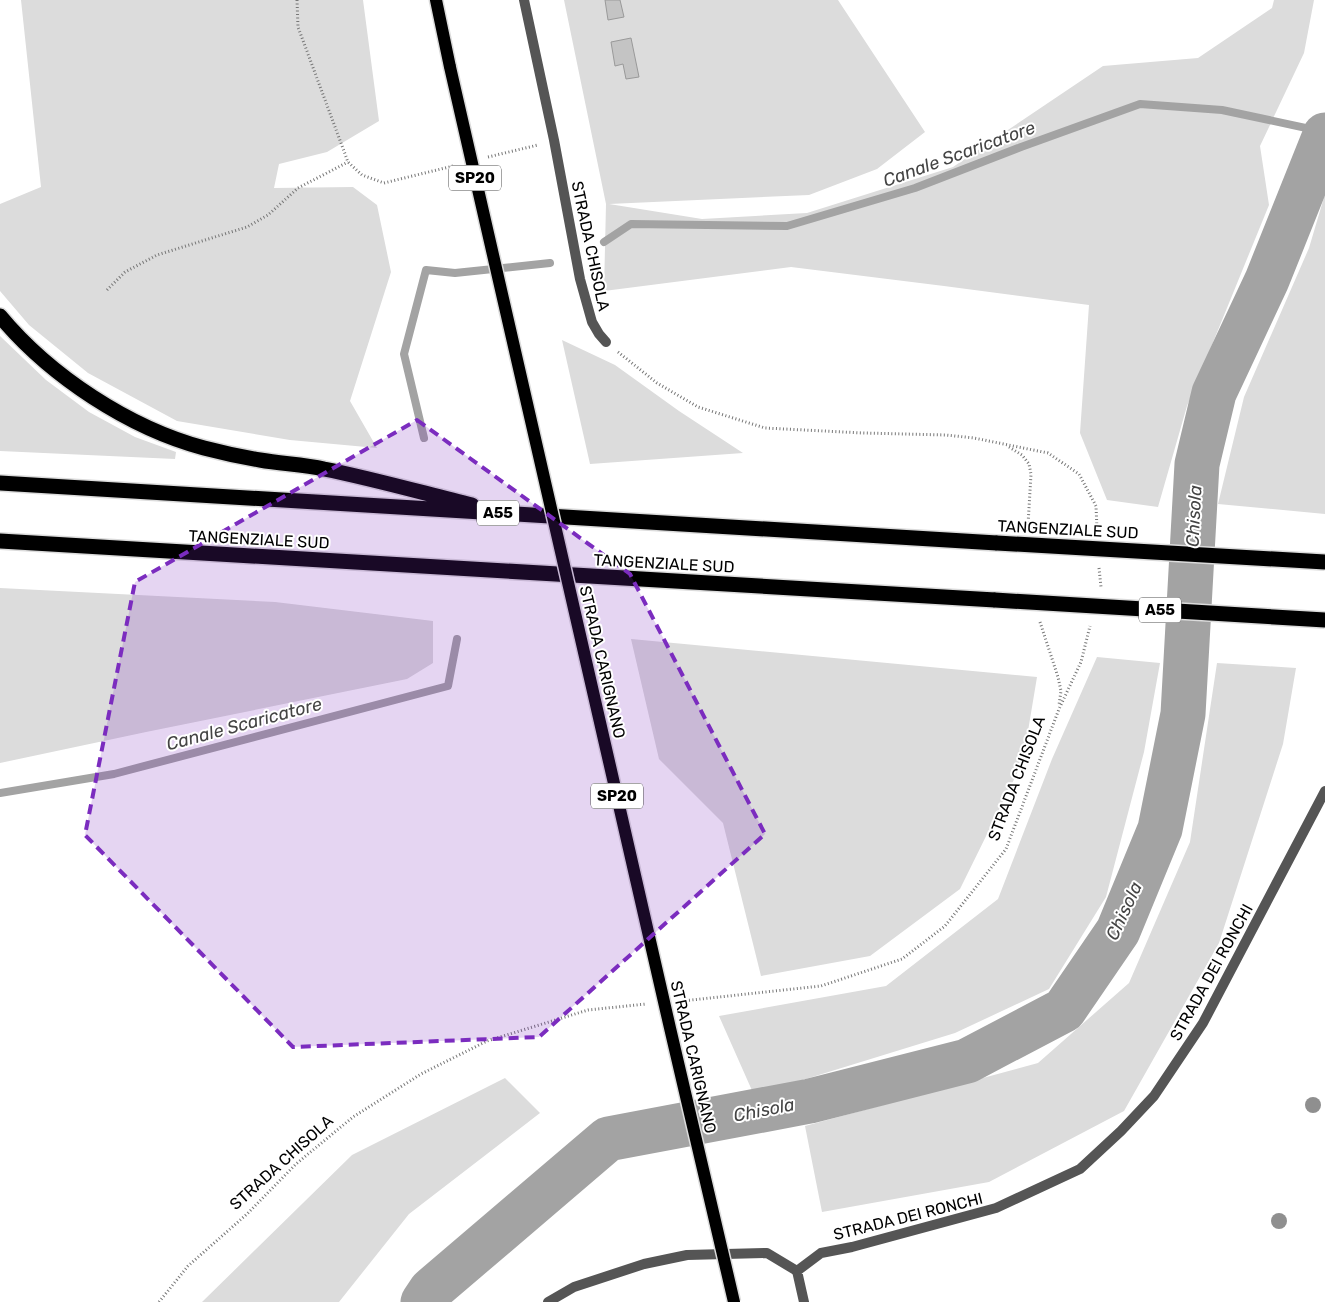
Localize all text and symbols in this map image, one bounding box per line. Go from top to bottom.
water label: Canale Scaricatore [880,116,1038,192]
road number: SP20 [449,166,501,190]
street label: STRADA CHISOLA [567,179,614,313]
water label: Chisola [1181,484,1207,547]
road number: A55 [477,500,519,526]
street label: TANGENZIALE SUD [997,516,1139,543]
street label: TANGENZIALE SUD [188,526,330,553]
street label: TANGENZIALE SUD [593,550,735,577]
street label: STRADA CARIGNANO [576,584,629,740]
road number: A55 [1139,598,1181,622]
water label: Canale Scaricatore [164,693,324,755]
street label: STRADA CHISOLA [984,713,1049,843]
road number: SP20 [591,784,643,808]
water label: Chisola [1101,878,1147,944]
street label: STRADA DEI RONCHI [1166,901,1257,1044]
street label: STRADA CARIGNANO [667,979,720,1135]
water label: Chisola [732,1093,797,1127]
street label: STRADA CHISOLA [226,1111,337,1214]
street label: STRADA DEI RONCHI [831,1189,985,1244]

